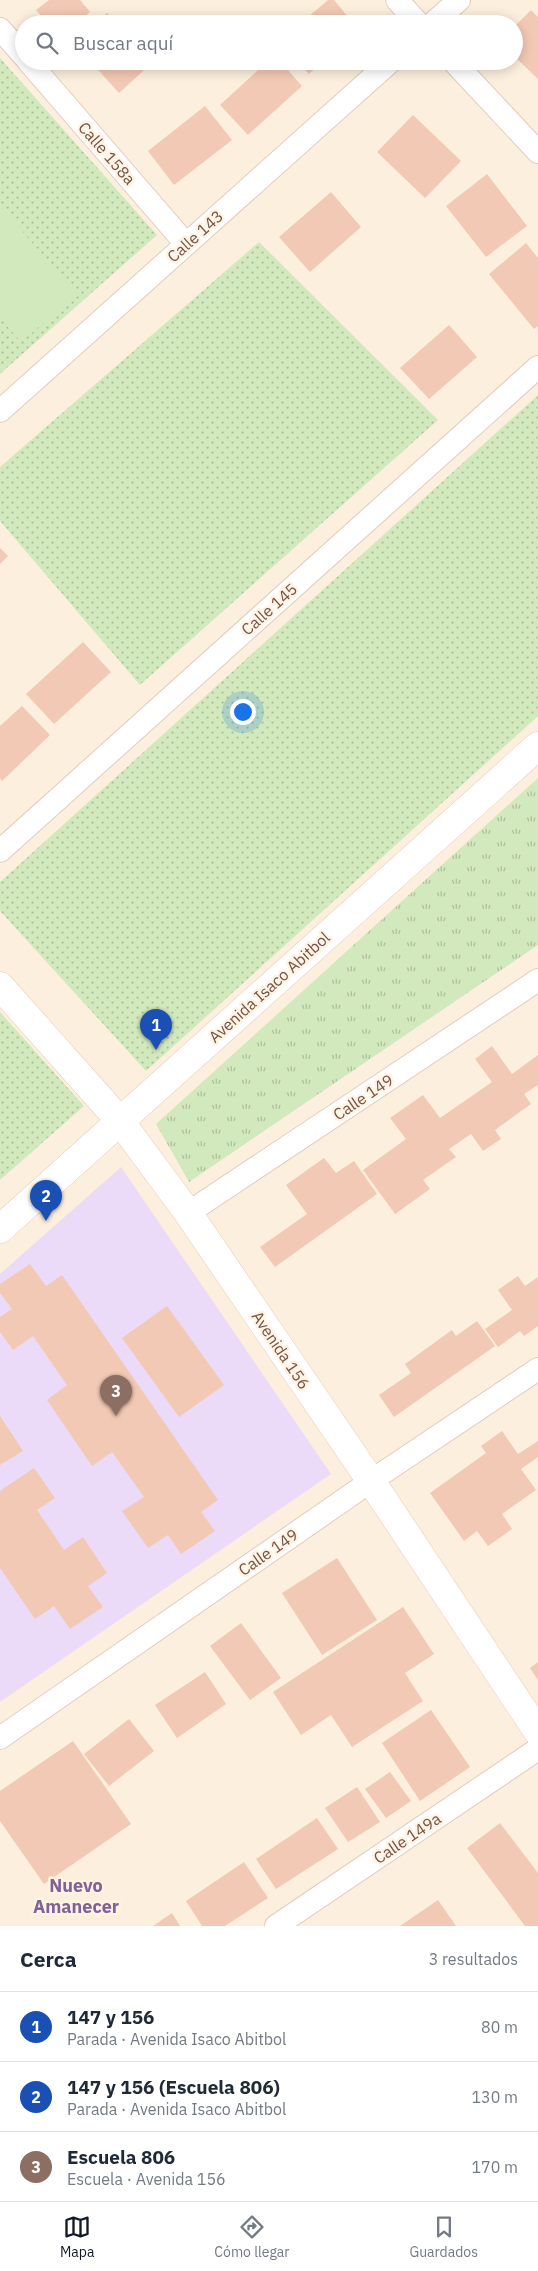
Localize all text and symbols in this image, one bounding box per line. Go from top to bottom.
search box [15,15,523,70]
icon: search [33,29,61,57]
text: Buscar aquí [73,31,173,55]
street label: Calle 158a [74,117,140,189]
street label: Calle 143 [163,206,227,266]
street label: Calle 145 [237,579,301,639]
your location [230,699,256,725]
street label: Avenida Isaco Abitbol [204,927,334,1047]
pin: 1 [140,1009,172,1050]
street label: Calle 149 [329,1070,397,1124]
pin: 2 [30,1180,62,1221]
street label: Avenida 156 [248,1307,314,1393]
pin: 3 [100,1375,132,1416]
street label: Calle 149 [234,1524,302,1580]
street label: Calle 149a [369,1808,445,1868]
district label: Nuevo Amanecer [33,1874,119,1918]
text: Cerca [20,1945,77,1973]
text: 3 resultados [429,1949,518,1969]
text: 147 y 156 [67,2005,155,2029]
text: 1 [31,2017,41,2037]
text: 80 m [481,2017,518,2037]
text: Parada · Avenida Isaco Abitbol [67,2029,286,2049]
text: 147 y 156 (Escuela 806) [67,2075,280,2099]
text: 2 [31,2087,41,2107]
text: 130 m [471,2087,518,2107]
text: Parada · Avenida Isaco Abitbol [67,2099,286,2119]
text: Escuela 806 [67,2145,175,2169]
text: 3 [31,2157,41,2177]
text: 170 m [471,2157,518,2177]
text: Escuela · Avenida 156 [67,2169,226,2189]
tab: Mapa [60,2213,94,2261]
tab: Cómo llegar [214,2213,289,2261]
tab: Guardados [409,2213,478,2261]

